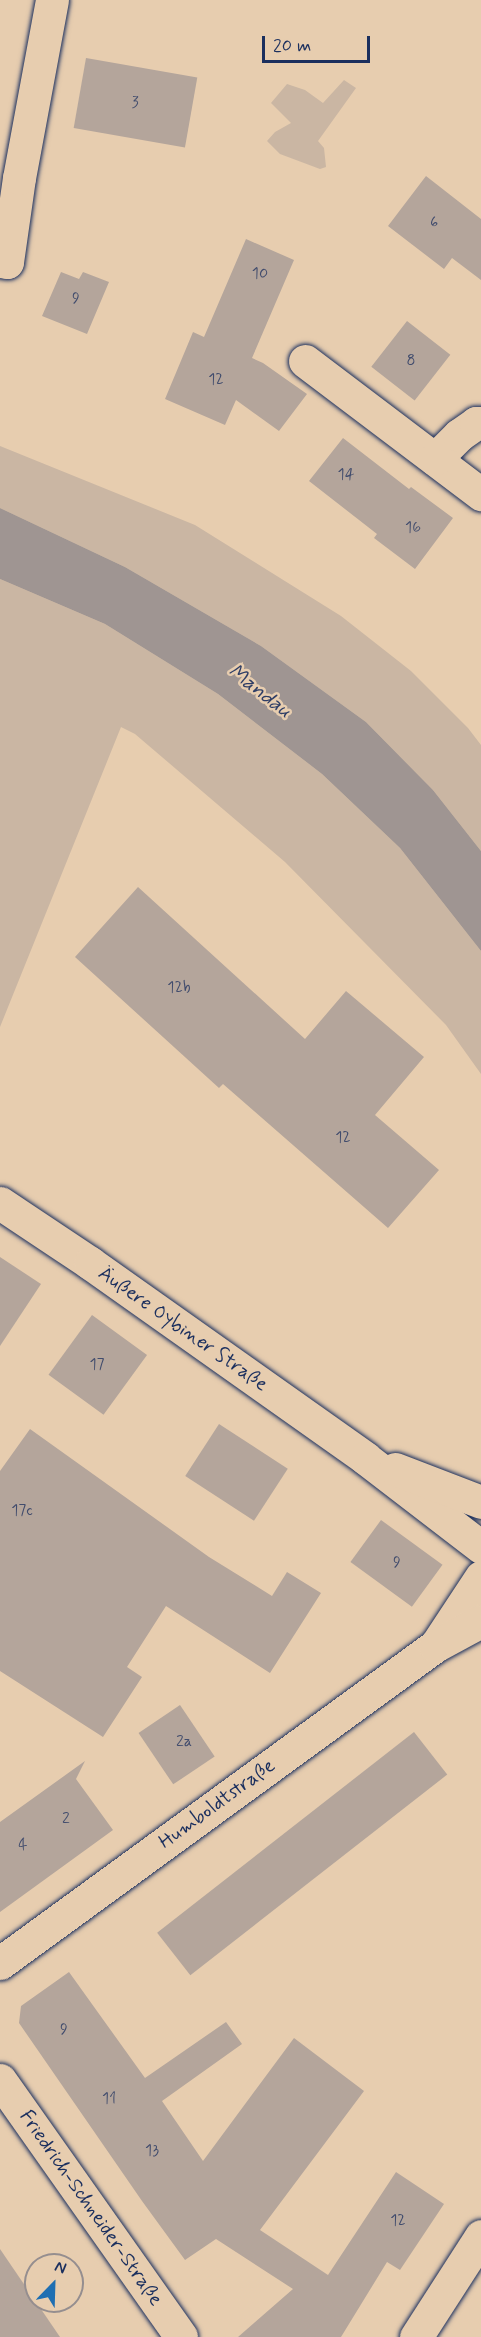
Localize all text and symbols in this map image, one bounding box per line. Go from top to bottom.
scale bar [265,24,373,62]
text: 20 m [273,34,311,58]
house number: 3 [131,93,139,113]
house number: 6 [430,213,438,233]
house number: 10 [252,264,268,284]
house number: 9 [72,289,80,309]
house number: 8 [406,351,416,371]
house number: 12 [208,370,224,390]
house number: 14 [338,465,354,485]
house number: 16 [405,518,421,538]
water label: Mandau [223,658,297,724]
house number: 12b [167,978,191,998]
house number: 12 [335,1128,351,1148]
street label: Äußere Oybiner Straße [93,1261,273,1397]
house number: 17 [89,1355,105,1375]
house number: 17c [11,1501,33,1521]
house number: 9 [393,1553,401,1573]
house number: 2a [176,1732,192,1752]
street label: Humboldtstraße [154,1754,280,1854]
house number: 2 [62,1809,70,1829]
house number: 4 [18,1835,28,1855]
house number: 9 [60,2020,68,2040]
house number: 11 [102,2089,116,2109]
street label: Friedrich-Schneider-Straße [14,2105,168,2311]
house number: 13 [145,2141,159,2161]
house number: 12 [390,2211,406,2231]
north arrow [24,2253,84,2313]
text: N [51,2256,69,2280]

